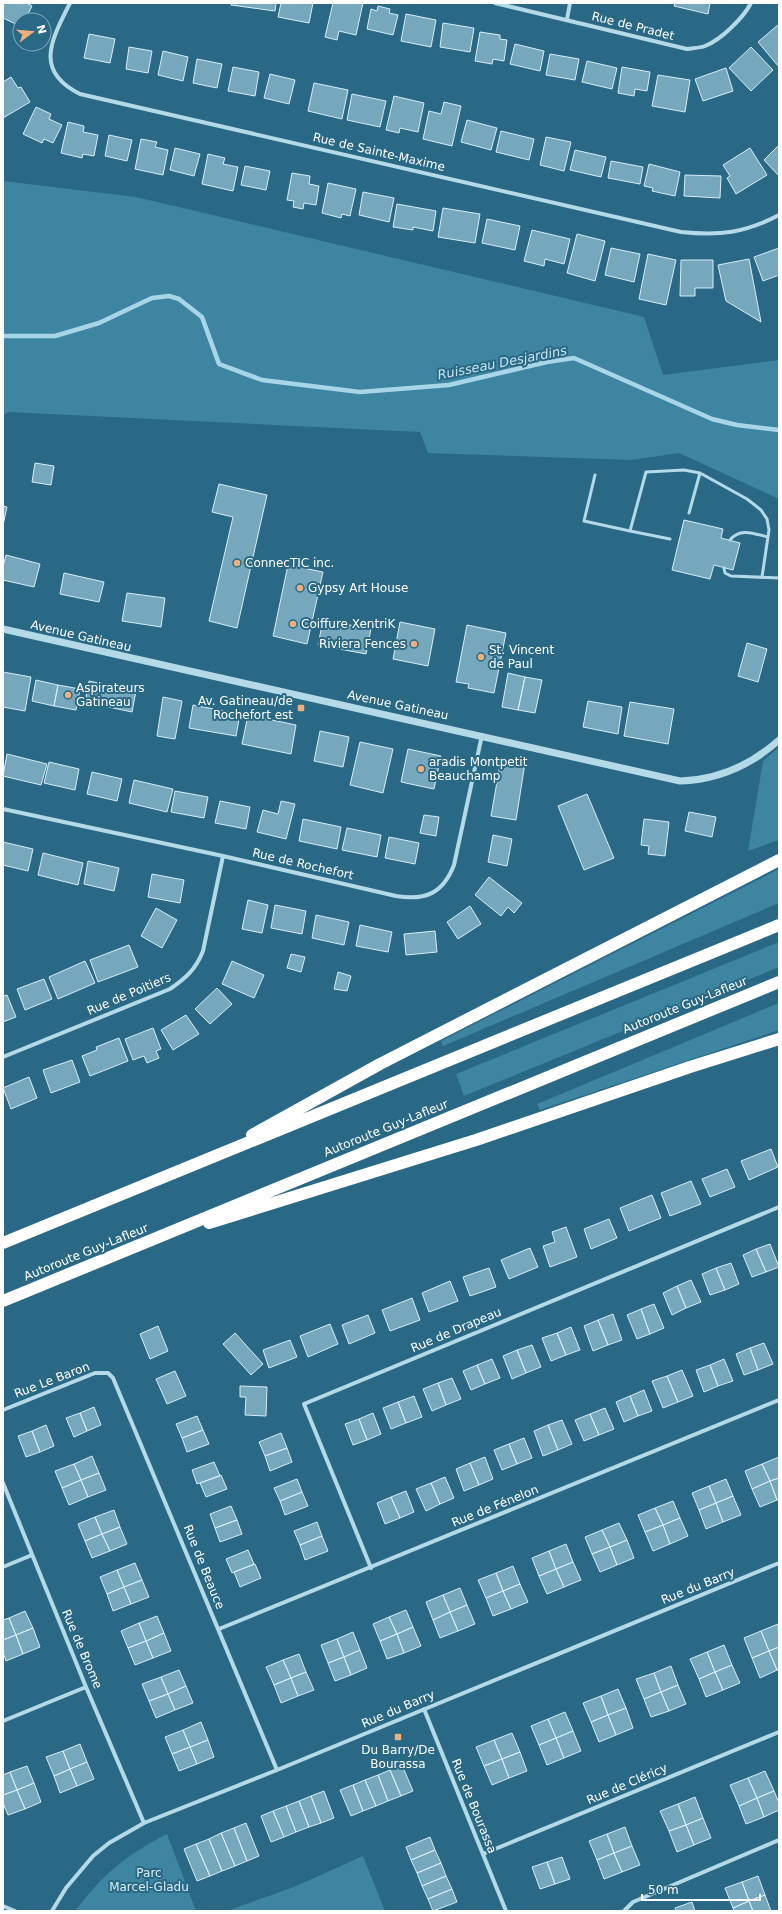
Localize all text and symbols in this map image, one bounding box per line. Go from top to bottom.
street label: Rue de Pradet [590,9,676,43]
north arrow [12,12,52,52]
text: N [34,23,49,36]
street label: Rue de Sainte-Maxime [312,130,446,174]
water label: Ruisseau Desjardins [436,343,568,382]
place label: ConnecTIC inc. [245,556,334,570]
marker: ConnecTIC inc. [232,558,242,568]
place label: Gypsy Art House [308,581,408,595]
marker: Gypsy Art House [295,583,305,593]
place label: Coiffure XentriK [301,617,396,631]
street label: Avenue Gatineau [29,618,133,654]
marker: Coiffure XentriK [288,619,298,629]
place label: Riviera Fences [319,637,406,651]
marker: Riviera Fences [409,639,419,649]
place label: St. Vincent de Paul [489,643,554,671]
marker: St. Vincent de Paul [476,652,486,662]
place label: Aspirateurs Gatineau [76,681,145,709]
street label: Avenue Gatineau [346,687,450,723]
marker: Aspirateurs Gatineau [63,690,73,700]
place label: Av. Gatineau/de Rochefort est [198,694,293,722]
marker: Av. Gatineau/de Rochefort est [296,703,306,713]
place label: aradis Montpetit Beauchamp [429,755,528,783]
marker: aradis Montpetit Beauchamp [416,764,426,774]
street label: Rue de Rochefort [251,846,355,883]
street label: Rue de Poitiers [85,970,173,1018]
street label: Autoroute Guy-Lafleur [621,974,749,1036]
street label: Autoroute Guy-Lafleur [322,1097,450,1159]
street label: Autoroute Guy-Lafleur [22,1221,150,1283]
street label: Rue de Drapeau [409,1305,503,1355]
street label: Rue Le Baron [12,1359,92,1401]
street label: Rue de Fénelon [450,1482,540,1530]
street label: Rue de Beauce [181,1523,227,1611]
street label: Rue du Barry [659,1565,737,1607]
street label: Rue de Brome [59,1607,105,1691]
street label: Rue du Barry [359,1687,437,1731]
marker: Du Barry/De Bourassa [393,1732,403,1742]
place label: Du Barry/De Bourassa [361,1743,435,1771]
street label: Rue de Bourassa [449,1757,499,1855]
street label: Rue de Cléricy [584,1761,670,1807]
park label: Parc Marcel-Gladu [109,1866,189,1894]
scale bar [642,1876,760,1902]
text: 50 m [648,1883,679,1897]

